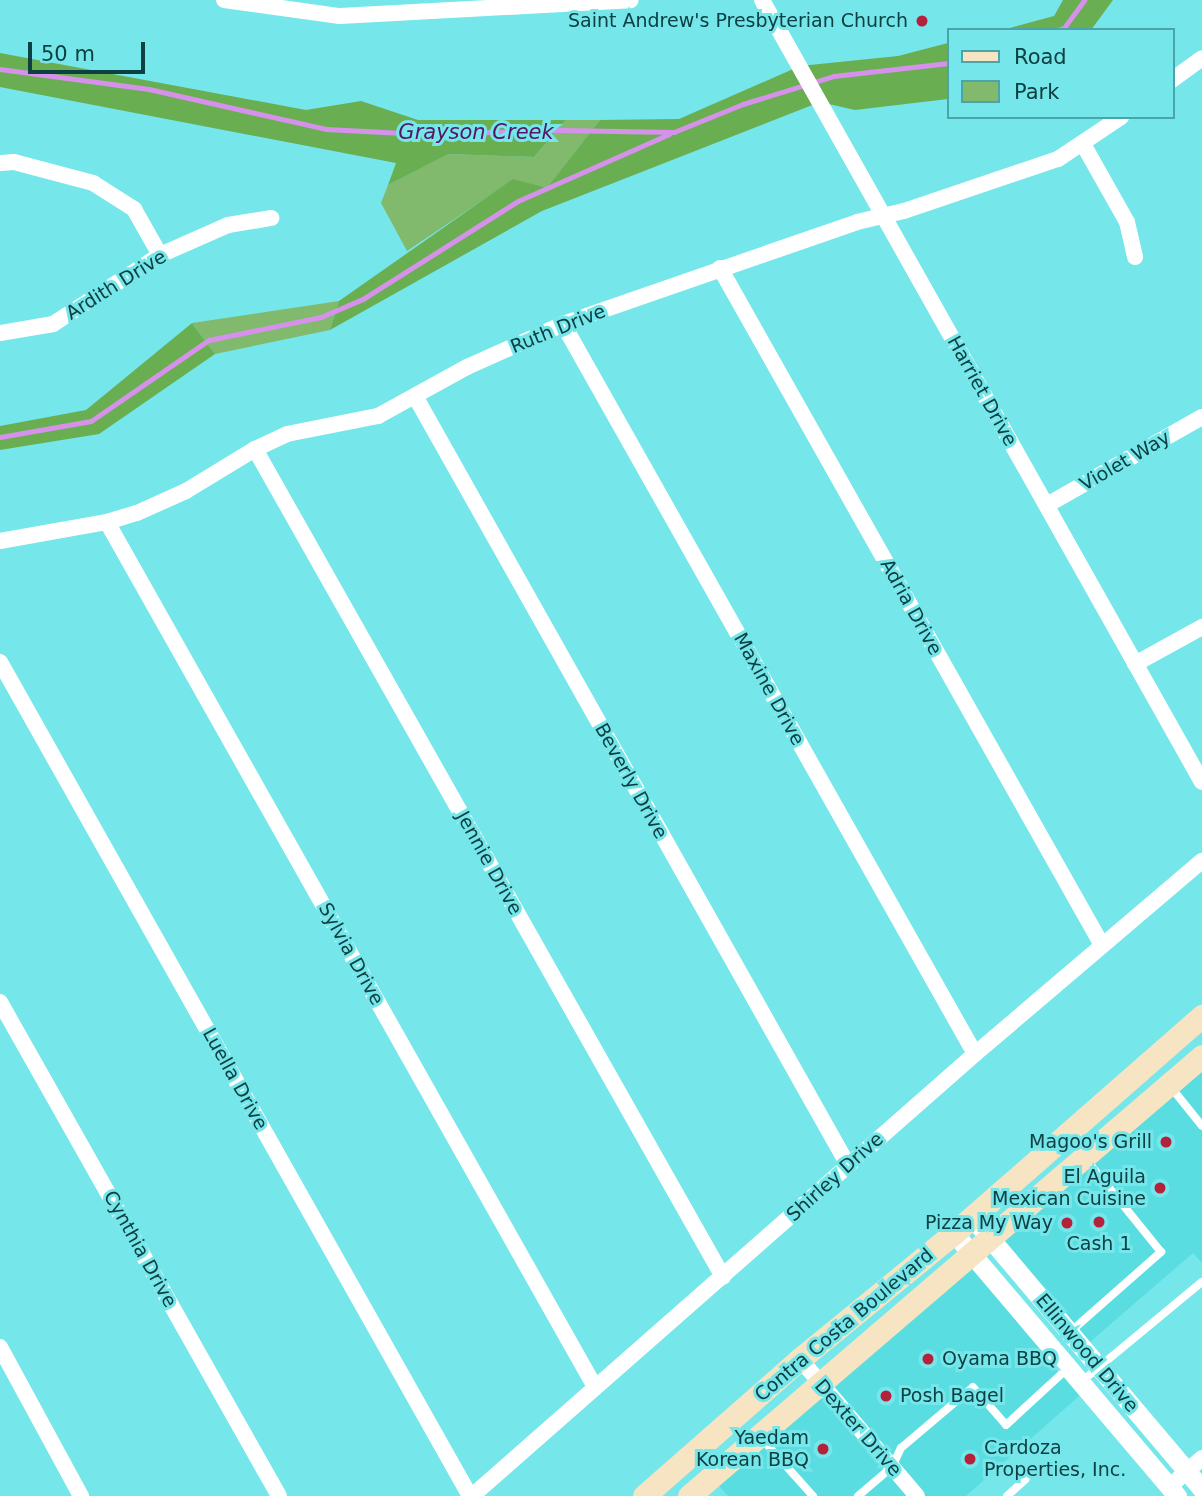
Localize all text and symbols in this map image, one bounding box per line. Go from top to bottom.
place label: Saint Andrew's Presbyterian Church [568,10,908,32]
marker: Saint Andrew's Presbyterian Church [914,13,930,29]
scale bar [32,28,149,72]
legend [946,28,1174,119]
text: 50 m [41,42,95,66]
text: Road [1014,45,1067,69]
text: Park [1014,80,1059,104]
water label: Grayson Creek [398,119,554,145]
street label: Ardith Drive [62,245,170,325]
street label: Ruth Drive [507,300,609,358]
street label: Harriet Drive [942,332,1022,450]
street label: Violet Way [1076,426,1174,496]
street label: Adria Drive [875,555,947,659]
street label: Maxine Drive [729,629,809,749]
street label: Beverly Drive [590,719,672,843]
street label: Jennie Drive [451,807,527,919]
street label: Sylvia Drive [314,899,388,1009]
street label: Luella Drive [198,1024,272,1134]
street label: Shirley Drive [782,1128,888,1226]
place label: Magoo's Grill [1029,1131,1152,1153]
marker: Magoo's Grill [1158,1134,1174,1150]
place label: El Aguila Mexican Cuisine [992,1166,1146,1210]
marker: El Aguila Mexican Cuisine [1152,1180,1168,1196]
street label: Cynthia Drive [99,1187,181,1311]
place label: Pizza My Way [925,1212,1053,1234]
marker: Cash 1 [1091,1214,1107,1230]
marker: Pizza My Way [1059,1215,1075,1231]
place label: Cash 1 [1067,1233,1131,1255]
street label: Contra Costa Boulevard [750,1244,938,1406]
street label: Ellinwood Drive [1031,1289,1143,1417]
place label: Oyama BBQ [942,1348,1057,1370]
marker: Oyama BBQ [920,1351,936,1367]
street label: Dexter Drive [810,1375,906,1481]
place label: Posh Bagel [900,1385,1004,1407]
marker: Posh Bagel [878,1388,894,1404]
place label: Yaedam Korean BBQ [696,1427,809,1471]
place label: Cardoza Properties, Inc. [984,1437,1126,1481]
marker: Yaedam Korean BBQ [815,1441,831,1457]
marker: Cardoza Properties, Inc. [962,1451,978,1467]

